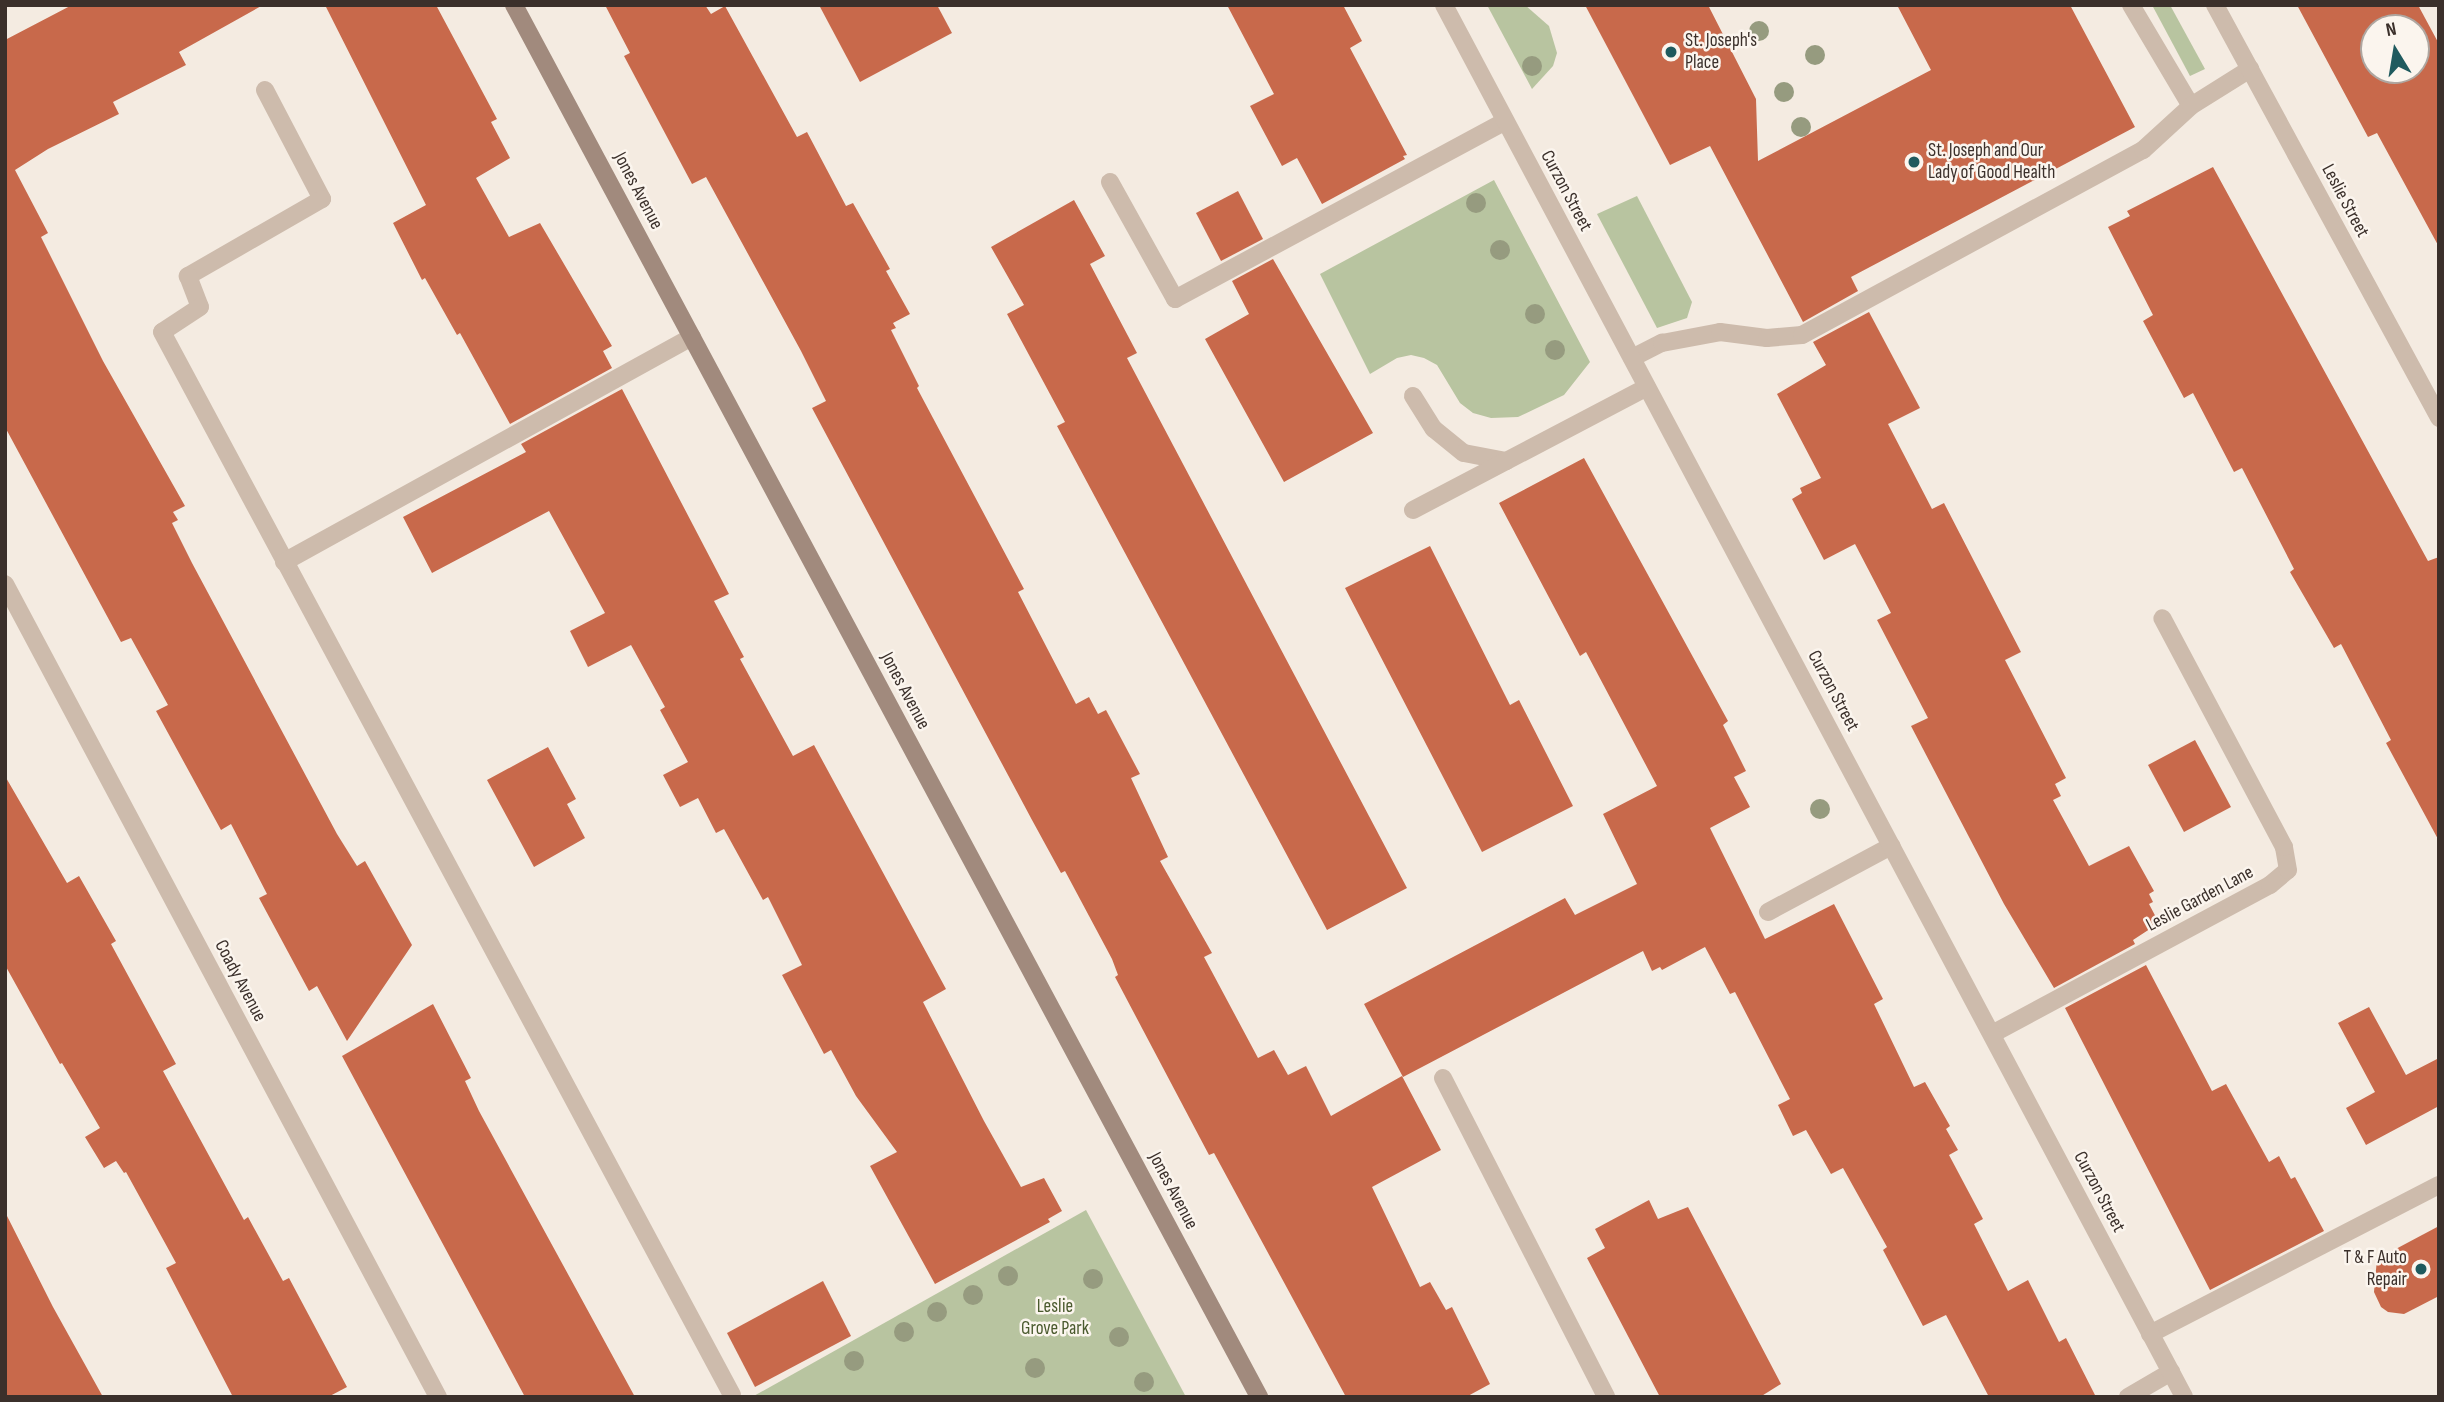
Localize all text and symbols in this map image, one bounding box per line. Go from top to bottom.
north arrow [2360,14,2430,84]
text: N [2384,18,2398,42]
place label: St. Joseph's Place [1685,30,1757,74]
marker: St. Joseph's Place [1663,44,1679,60]
place label: St. Joseph and Our Lady of Good Health [1928,140,2055,184]
street label: Curzon Street [1535,147,1597,235]
street label: Jones Avenue [608,149,668,233]
marker: St. Joseph and Our Lady of Good Health [1906,154,1922,170]
street label: Leslie Street [2316,161,2374,241]
street label: Curzon Street [1802,647,1864,735]
street label: Jones Avenue [875,649,935,733]
street label: Leslie Garden Lane [2143,861,2257,937]
street label: Coady Avenue [209,936,271,1026]
street label: Curzon Street [2068,1148,2130,1236]
street label: Jones Avenue [1143,1149,1203,1233]
place label: T & F Auto Repair [2344,1247,2407,1291]
marker: T & F Auto Repair [2413,1261,2429,1277]
park label: Leslie Grove Park [1021,1296,1089,1340]

